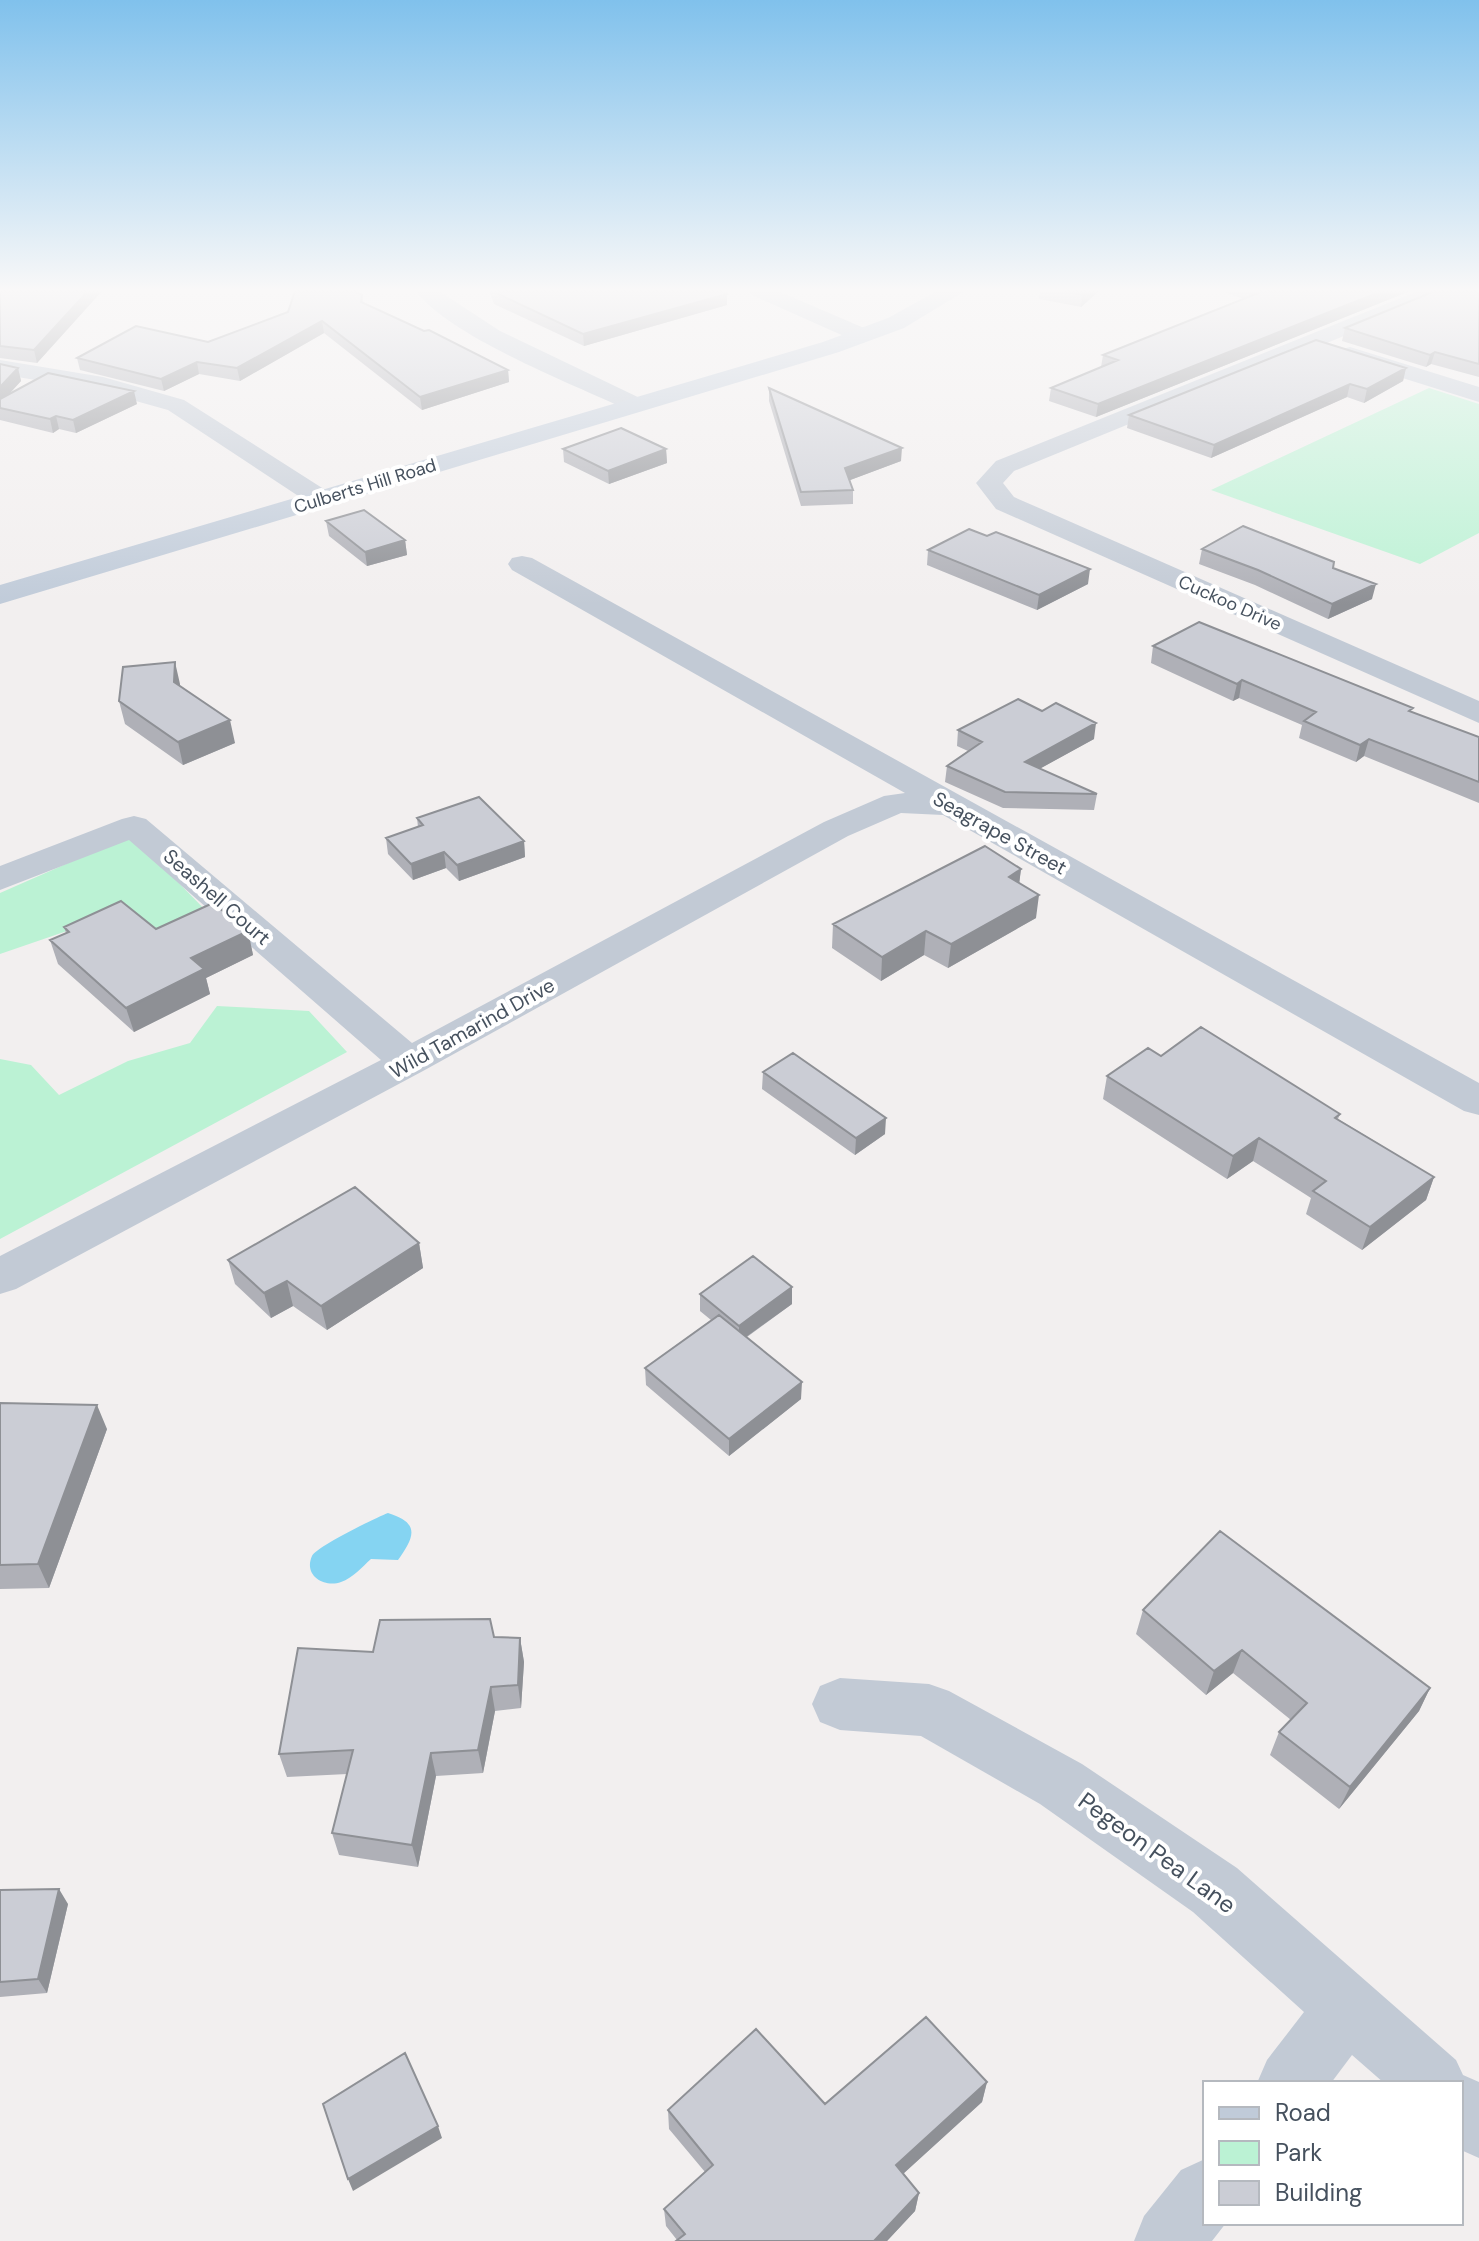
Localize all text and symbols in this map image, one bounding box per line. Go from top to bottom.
street label: Culberts Hill Road [291,453,439,519]
street label: Cuckoo Drive [1175,570,1285,636]
street label: Seagrape Street [928,785,1072,881]
street label: Seashell Court [158,843,276,951]
street label: Wild Tamarind Drive [385,972,559,1084]
street label: Pegeon Pea Lane [1072,1785,1242,1920]
legend [1203,2081,1463,2225]
text: Road [1275,2097,1331,2128]
text: Park [1275,2137,1322,2168]
text: Building [1275,2177,1362,2208]

